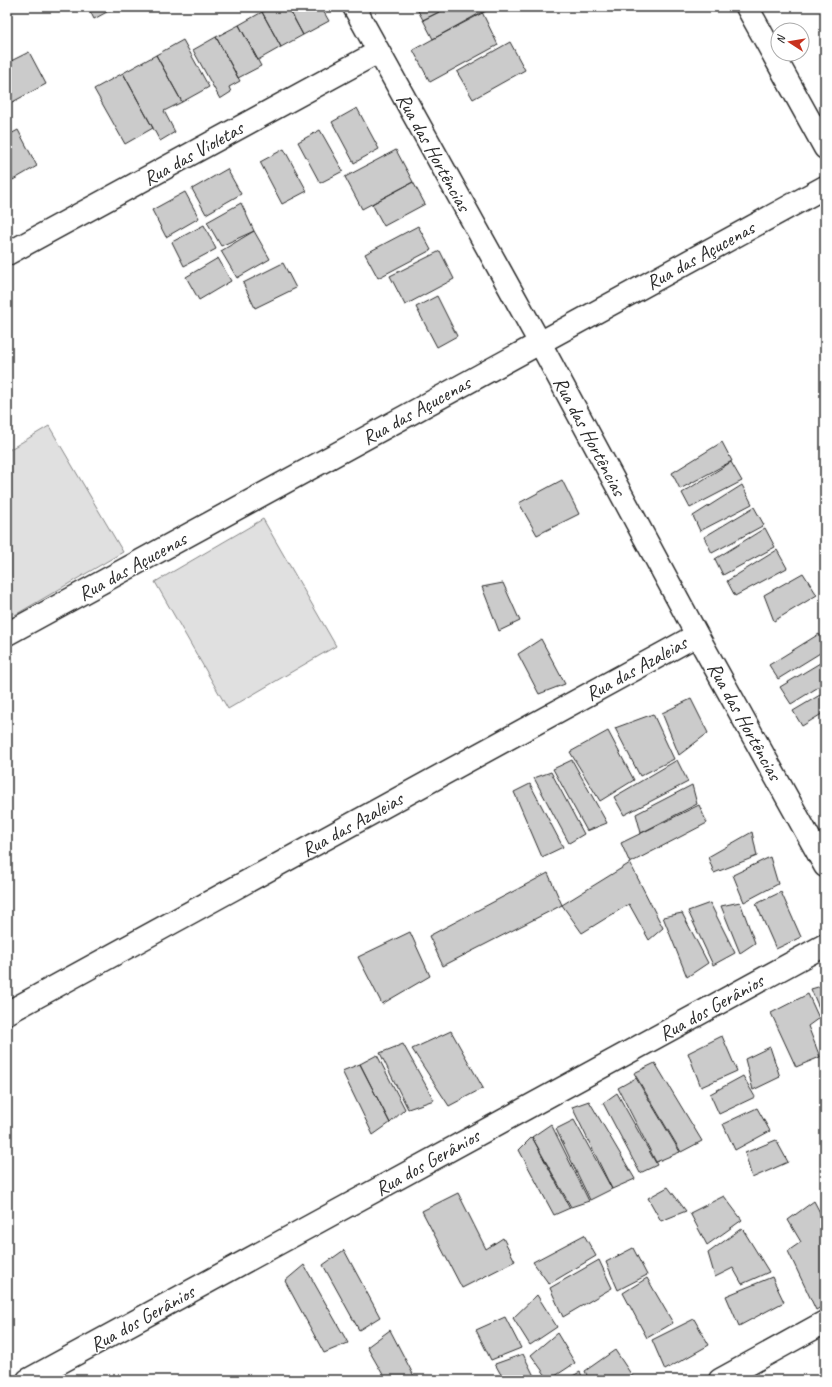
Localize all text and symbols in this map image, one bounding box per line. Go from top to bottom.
north arrow [770,22,810,62]
text: N [773,33,788,45]
street label: Rua das Hortências [391,89,477,218]
street label: Rua das Violetas [139,115,250,191]
street label: Rua das Açucenas [642,214,761,296]
street label: Rua das Açucenas [358,369,477,451]
street label: Rua das Hortências [548,372,632,502]
street label: Rua das Açucenas [74,525,193,607]
street label: Rua das Azaleias [581,629,693,707]
street label: Rua das Hortências [702,658,788,787]
street label: Rua das Azaleias [297,785,409,863]
street label: Rua dos Gerânios [655,967,770,1046]
street label: Rua dos Gerânios [371,1122,486,1201]
street label: Rua dos Gerânios [86,1278,201,1357]

